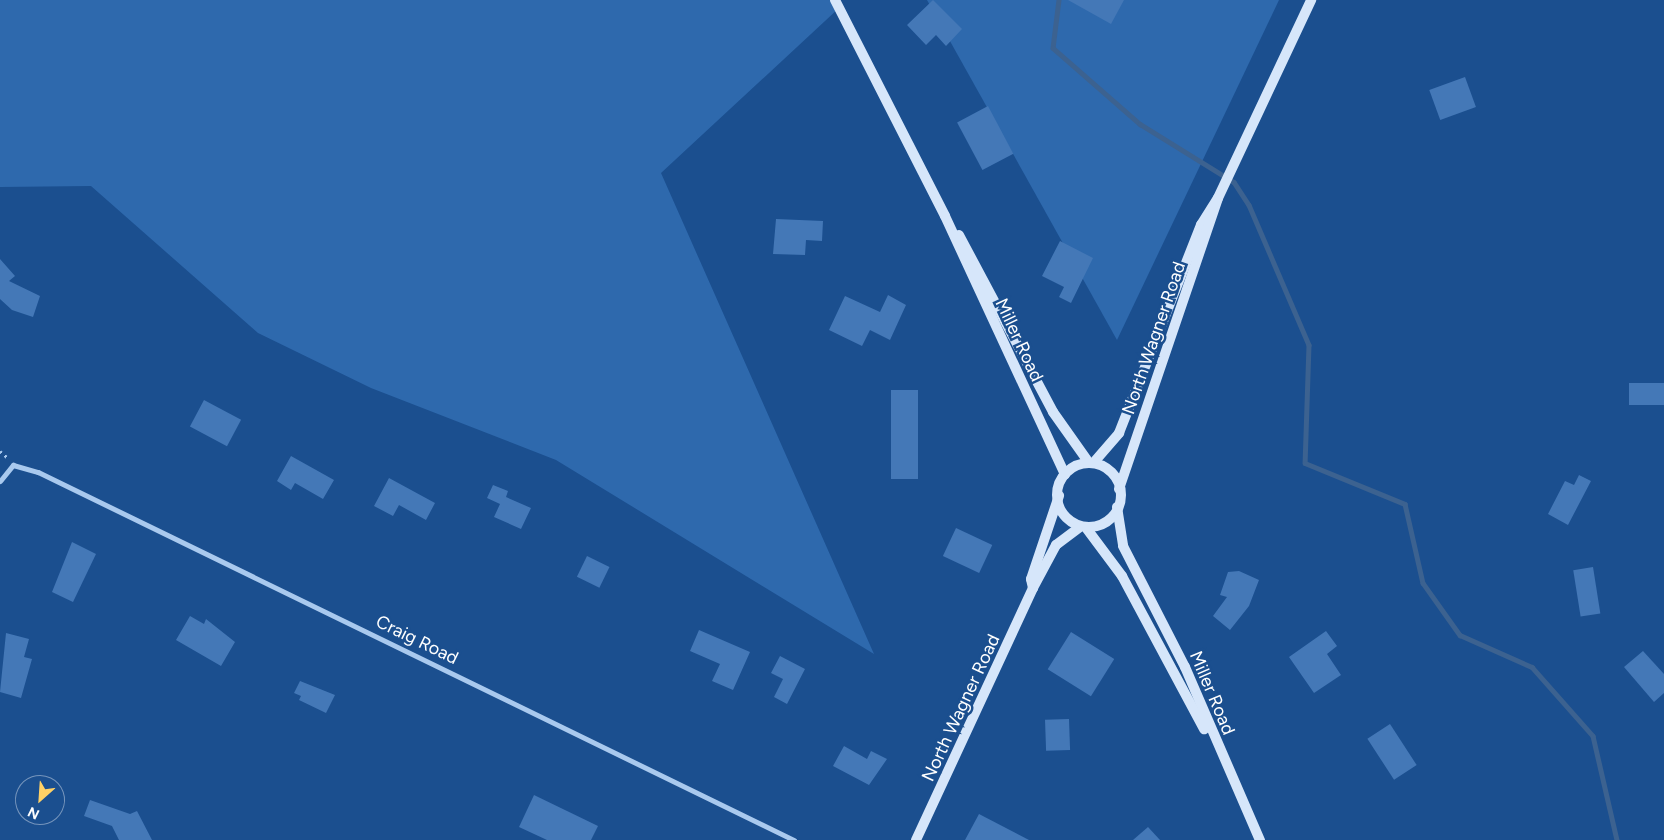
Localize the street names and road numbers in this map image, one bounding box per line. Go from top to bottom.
street label: North Wagner Road [1118,259,1190,417]
street label: Miller Road [990,295,1048,385]
street label: Craig Road [372,611,462,669]
street label: North Wagner Road [917,631,1005,785]
street label: Miller Road [1185,648,1239,738]

